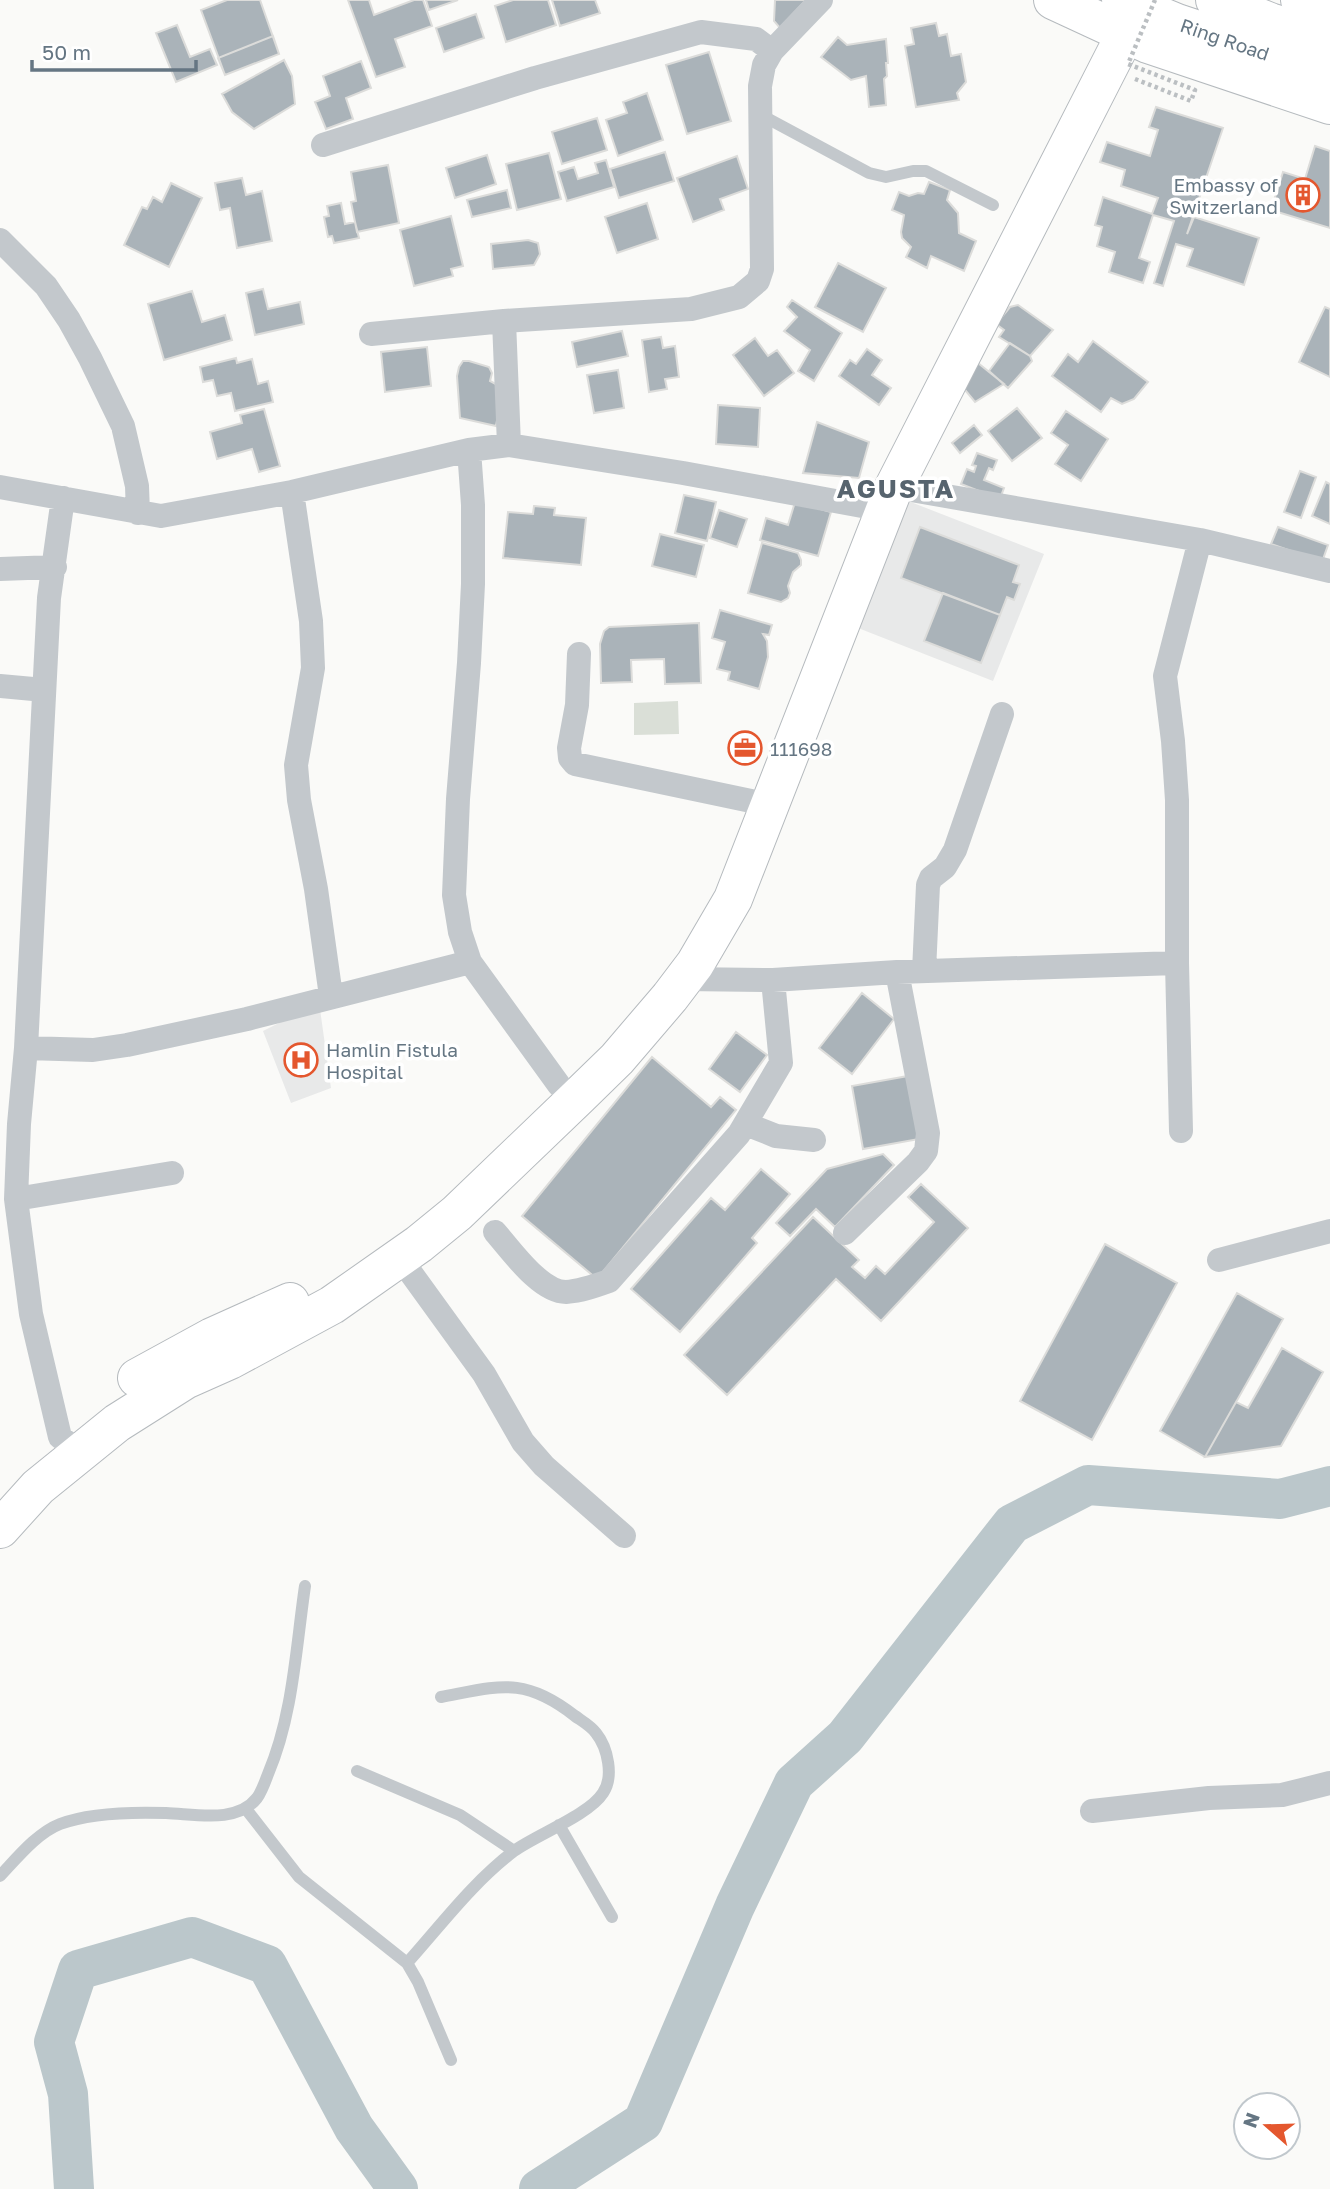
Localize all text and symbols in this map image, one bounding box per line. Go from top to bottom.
street label: Ring Road [1177,13,1273,65]
scale bar [32,28,196,72]
text: 50 m [42,39,91,65]
place label: Embassy of Switzerland [1169,173,1278,218]
building icon: Embassy of Switzerland [1284,176,1322,214]
district label: AGUSTA [837,473,955,504]
office icon: 111698 [726,729,764,767]
place label: 111698 [770,737,832,760]
place label: Hamlin Fistula Hospital [326,1038,458,1083]
hospital icon: Hamlin Fistula Hospital [282,1041,320,1079]
north arrow [1232,2091,1302,2161]
text: N [1237,2109,1264,2131]

